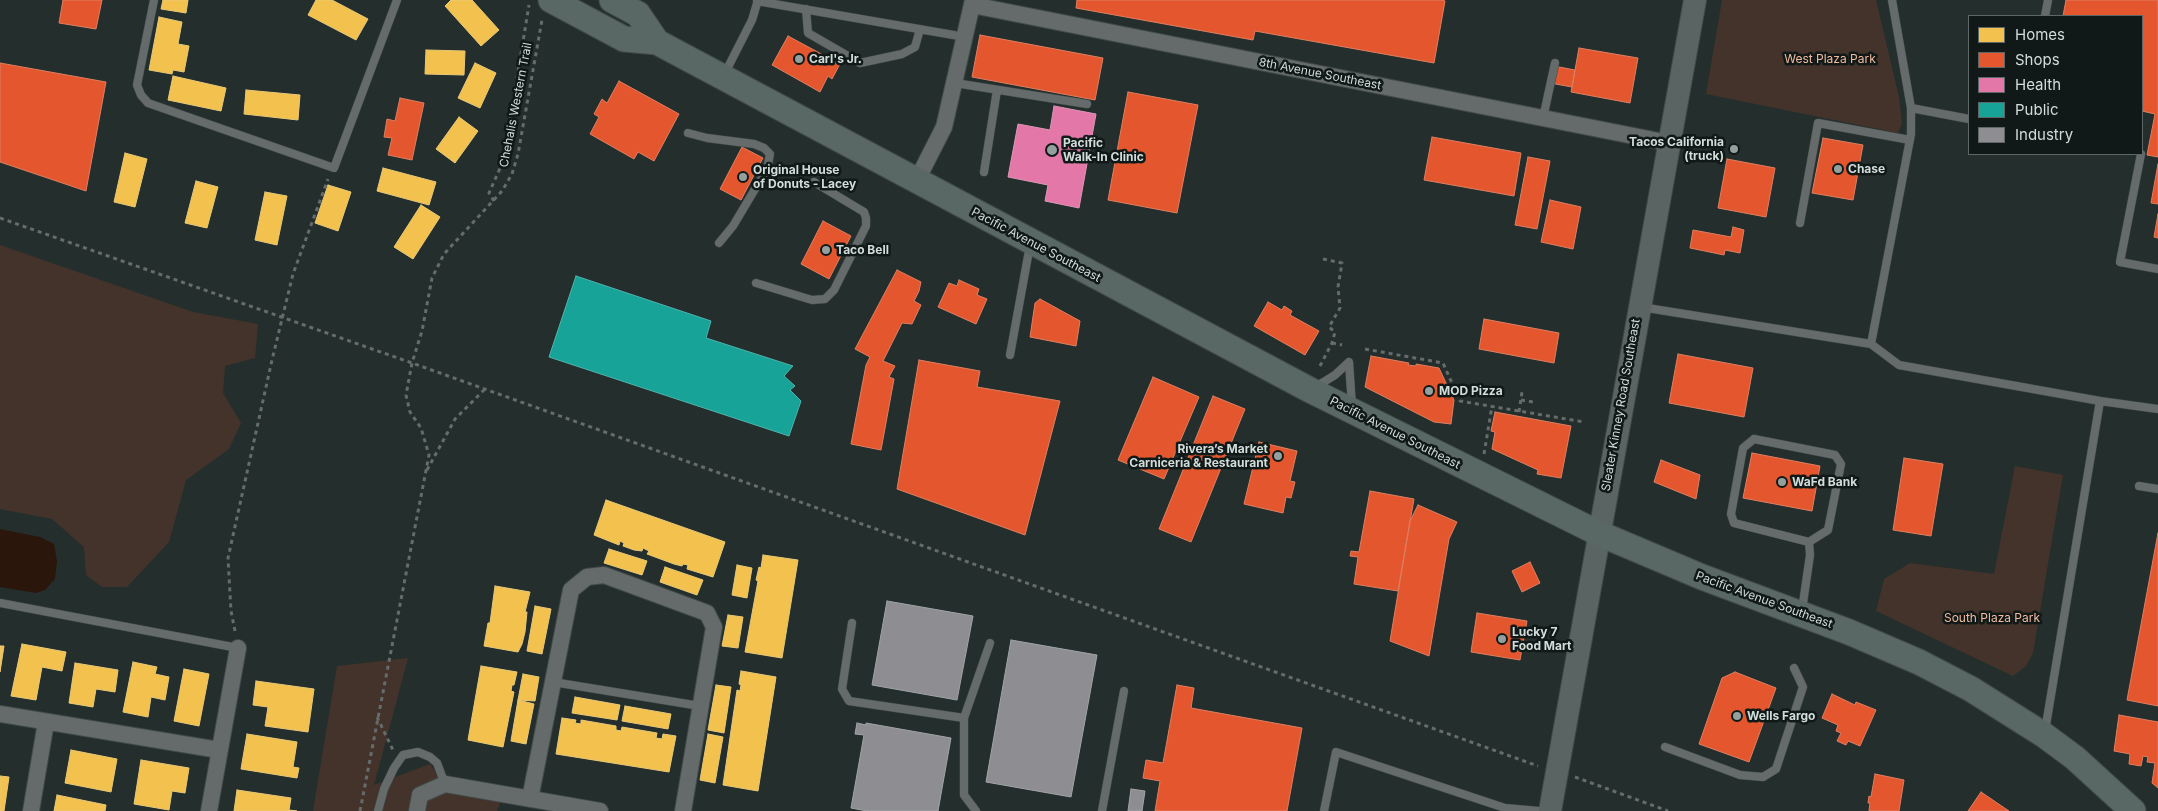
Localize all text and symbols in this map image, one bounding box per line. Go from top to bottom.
legend [1968,15,2143,155]
text: Homes [2015,25,2065,44]
street label: Chehalis Western Trail [497,41,535,169]
text: Shops [2015,50,2060,69]
place label: Carl's Jr. [809,52,862,66]
park label: West Plaza Park [1784,52,1876,66]
marker: Carl's Jr. [793,53,805,65]
street label: 8th Avenue Southeast [1258,55,1382,93]
text: Health [2015,75,2061,94]
text: Public [2015,100,2058,119]
text: Industry [2015,125,2073,144]
place label: Tacos California (truck) [1629,135,1724,163]
place label: Pacific Walk-In Clinic [1063,136,1144,164]
marker: Pacific Walk-In Clinic [1045,143,1059,157]
marker: Tacos California (truck) [1728,143,1740,155]
place label: Chase [1848,162,1885,176]
place label: Original House of Donuts - Lacey [753,163,856,191]
marker: Chase [1832,163,1844,175]
marker: Original House of Donuts - Lacey [737,171,749,183]
street label: Pacific Avenue Southeast [969,205,1103,285]
place label: Taco Bell [836,243,889,257]
marker: Taco Bell [820,244,832,256]
street label: Sleater Kinney Road Southeast [1599,318,1643,492]
place label: MOD Pizza [1439,384,1503,398]
marker: MOD Pizza [1423,385,1435,397]
street label: Pacific Avenue Southeast [1327,394,1463,472]
place label: Rivera’s Market Carniceria & Restaurant [1129,442,1268,470]
marker: Rivera’s Market Carniceria & Restaurant [1272,450,1284,462]
place label: WaFd Bank [1792,475,1857,489]
marker: WaFd Bank [1776,476,1788,488]
street label: Pacific Avenue Southeast [1694,569,1834,631]
park label: South Plaza Park [1944,611,2040,625]
place label: Lucky 7 Food Mart [1512,625,1571,653]
marker: Lucky 7 Food Mart [1496,633,1508,645]
place label: Wells Fargo [1747,709,1815,723]
marker: Wells Fargo [1731,710,1743,722]

